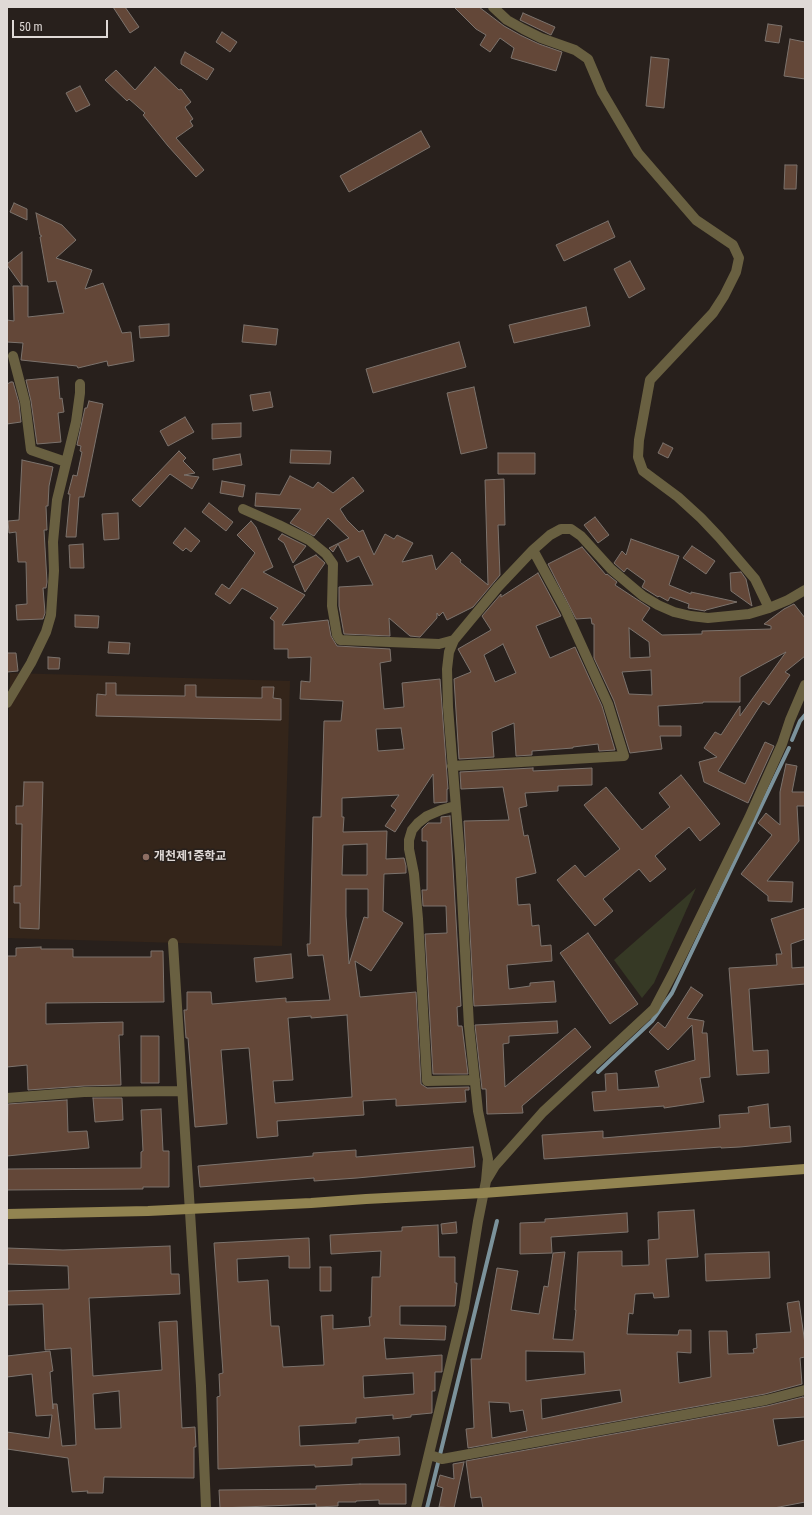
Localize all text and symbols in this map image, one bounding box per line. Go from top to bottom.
scale bar [14,12,110,38]
text: 50 m [19,20,43,34]
place label: 개천제1중학교 [154,850,226,864]
marker: 개천제1중학교 [141,852,151,862]

